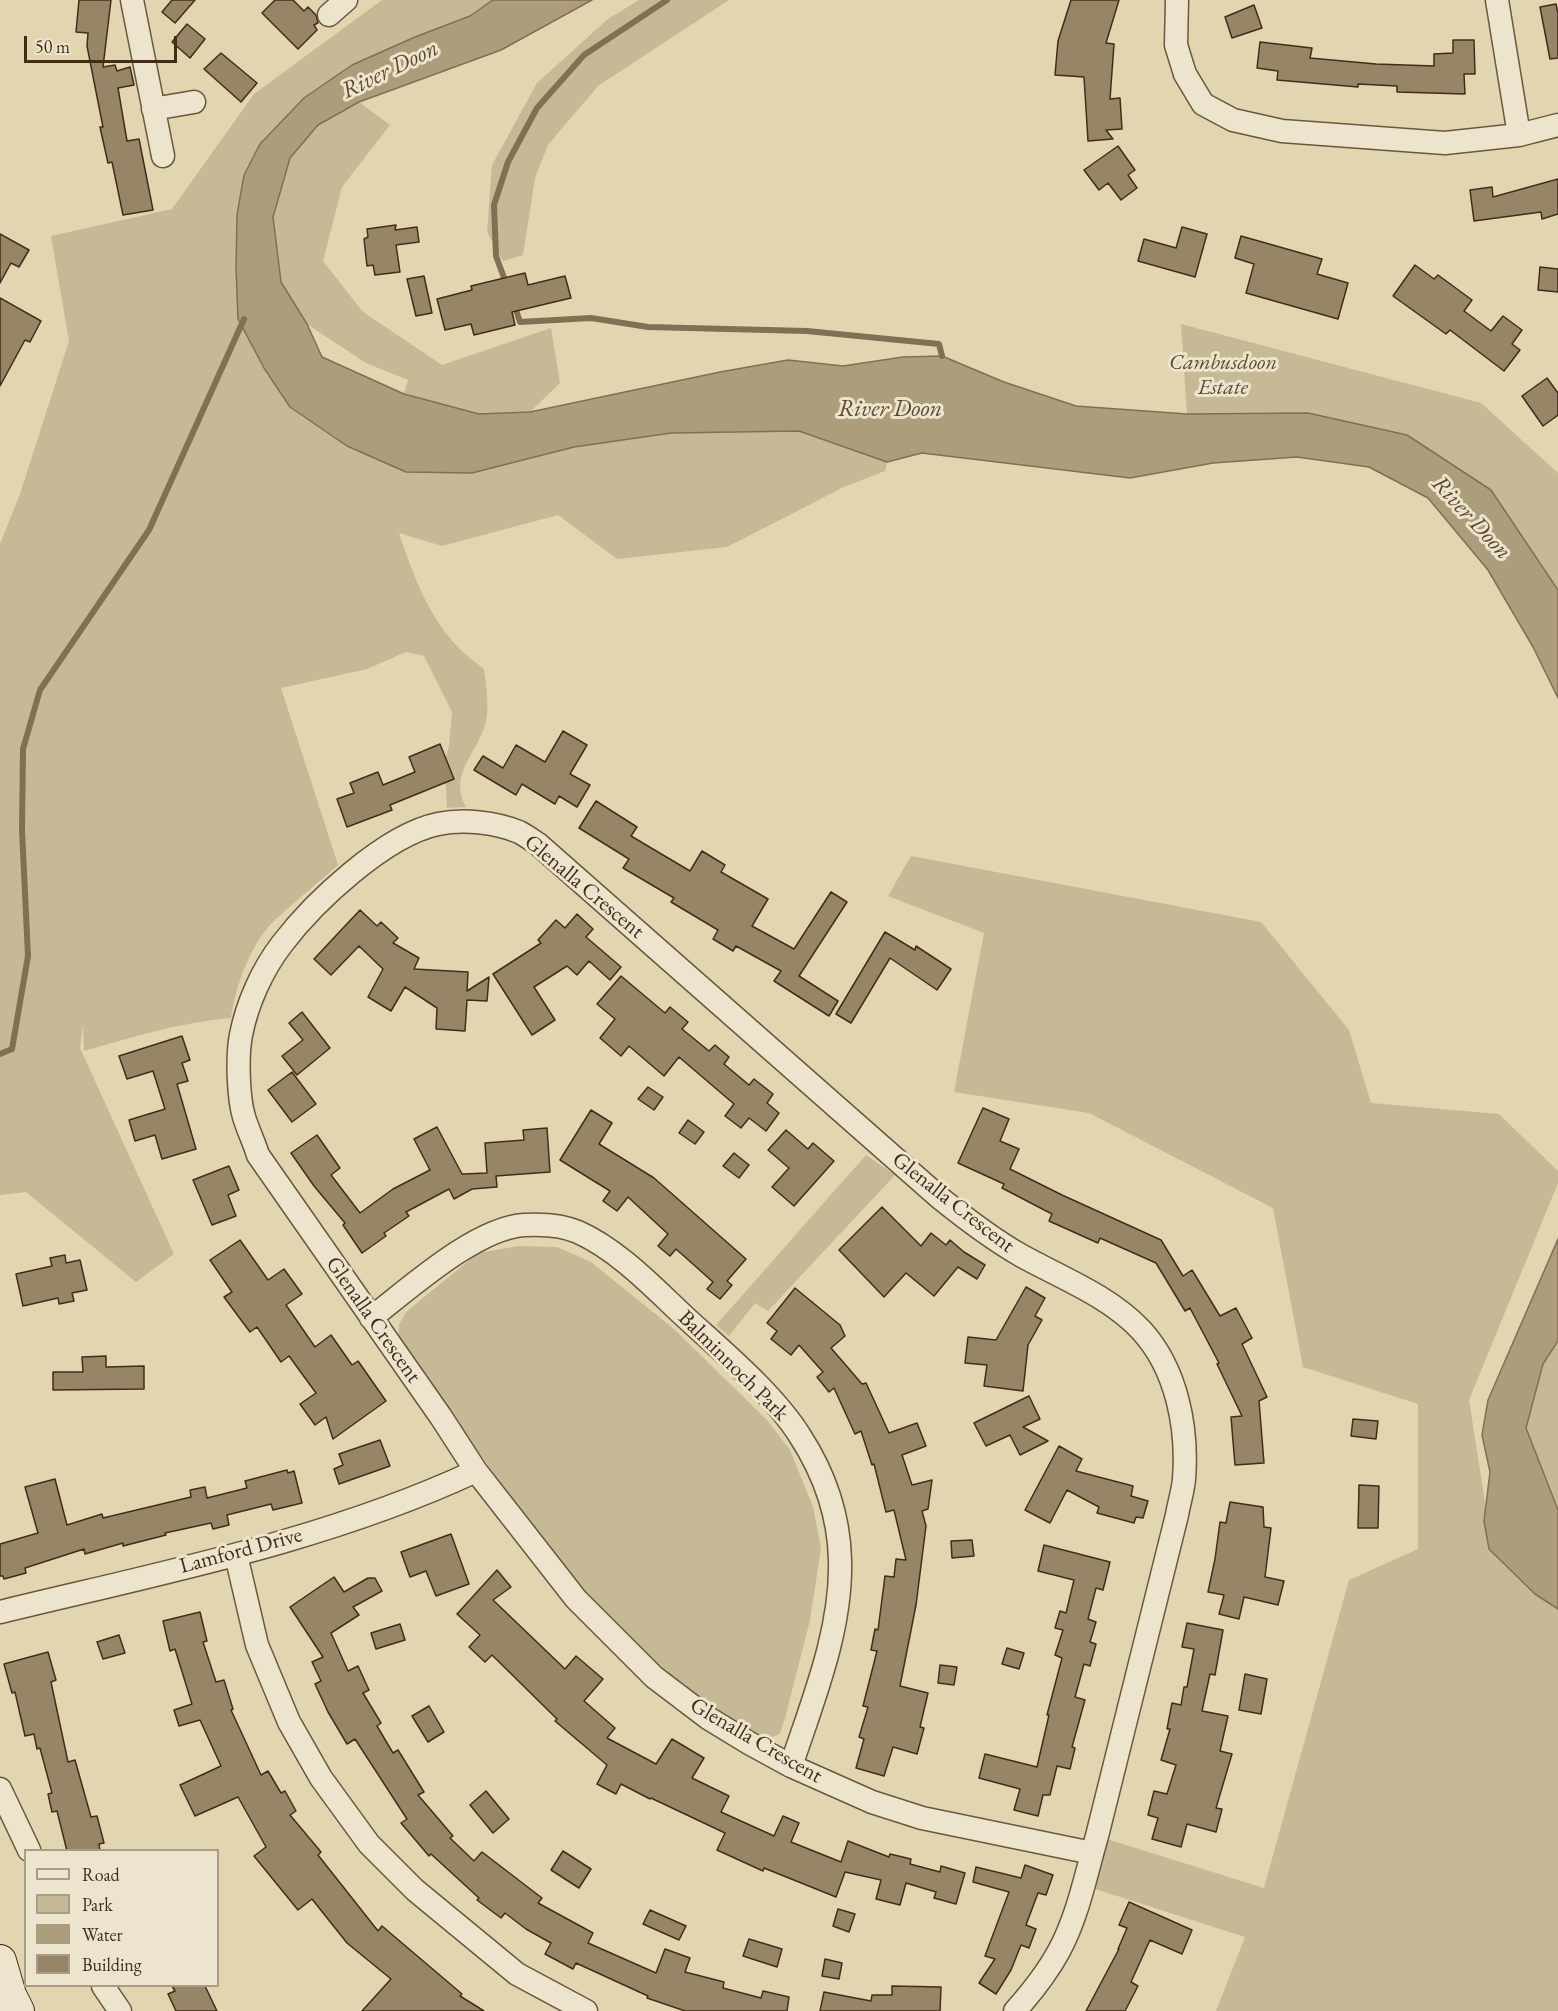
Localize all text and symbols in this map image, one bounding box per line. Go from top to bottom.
scale bar [27,24,180,62]
water label: River Doon [337,34,443,106]
text: 50 m [35,35,70,58]
park label: Cambusdoon Estate [1169,350,1277,402]
water label: River Doon [838,395,942,423]
water label: River Doon [1425,470,1517,566]
street label: Glenalla Crescent [519,829,649,945]
street label: Glenalla Crescent [886,1147,1020,1259]
street label: Glenalla Crescent [320,1252,426,1388]
street label: Balminnoch Park [672,1305,794,1427]
street label: Lamford Drive [177,1522,305,1580]
street label: Glenalla Crescent [685,1692,827,1790]
legend [24,1849,219,1987]
text: Road [82,1863,120,1886]
text: Park [82,1893,113,1916]
text: Water [82,1923,123,1946]
text: Building [82,1953,142,1976]

